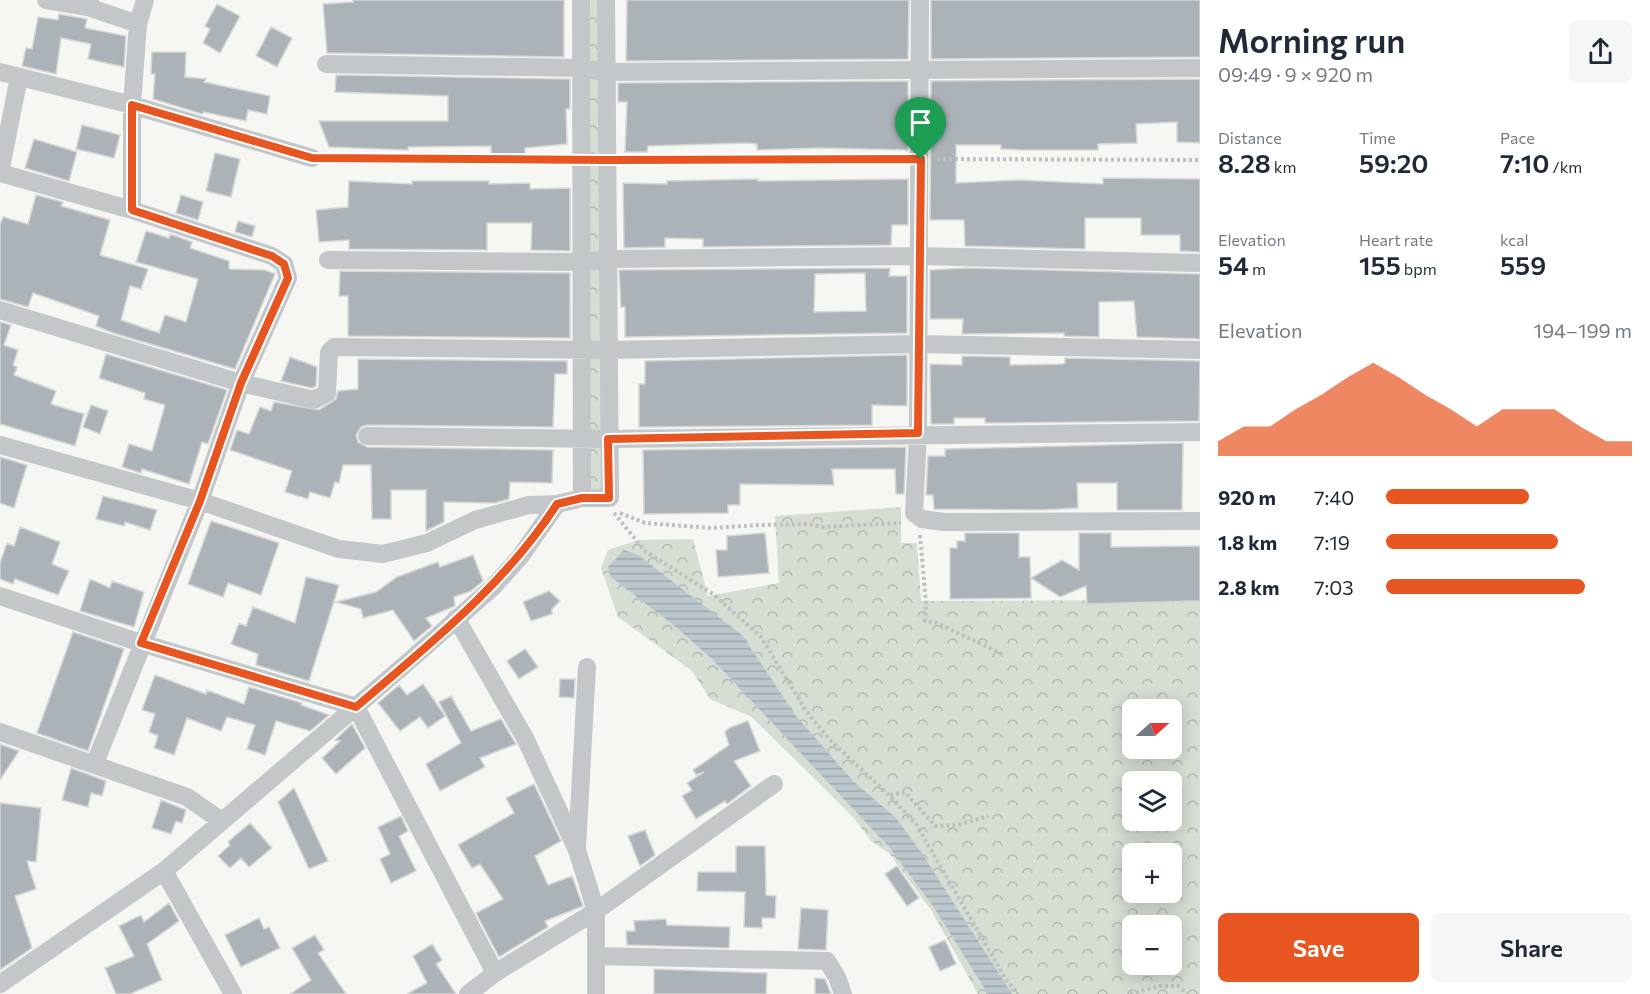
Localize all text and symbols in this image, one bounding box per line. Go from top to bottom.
text: Morning run [1218,19,1405,60]
button: share [1569,20,1632,83]
text: 09:49 · 9 × 920 m [1218,62,1373,86]
pin [895,97,946,159]
icon: arrive [904,106,937,139]
text: Distance [1218,128,1282,147]
text: Time [1359,128,1396,147]
text: Pace [1500,128,1535,147]
text: 8.28 [1218,147,1271,178]
text: 59:20 [1359,147,1428,178]
text: 7:10 [1500,147,1549,178]
text: km [1271,157,1296,176]
text: /km [1549,157,1582,176]
text: Elevation [1218,230,1286,249]
text: Heart rate [1359,230,1433,249]
text: kcal [1500,230,1529,249]
text: 54 [1218,249,1249,280]
text: 155 [1359,249,1401,280]
text: 559 [1500,249,1546,280]
text: m [1249,259,1266,278]
text: bpm [1401,259,1437,278]
text: Elevation [1218,318,1303,342]
text: 194–199 m [1533,318,1632,342]
text: 920 m [1218,485,1276,509]
text: 7:40 [1314,485,1354,509]
text: 1.8 km [1218,530,1277,554]
text: 7:19 [1314,530,1350,554]
text: 2.8 km [1218,575,1280,599]
text: 7:03 [1314,575,1354,599]
north arrow [1122,699,1182,759]
map controls [1122,699,1182,975]
button: layers [1122,771,1182,831]
button: + [1122,843,1182,903]
button: Save [1218,913,1419,982]
button: Share [1431,913,1632,982]
button: − [1122,915,1182,975]

